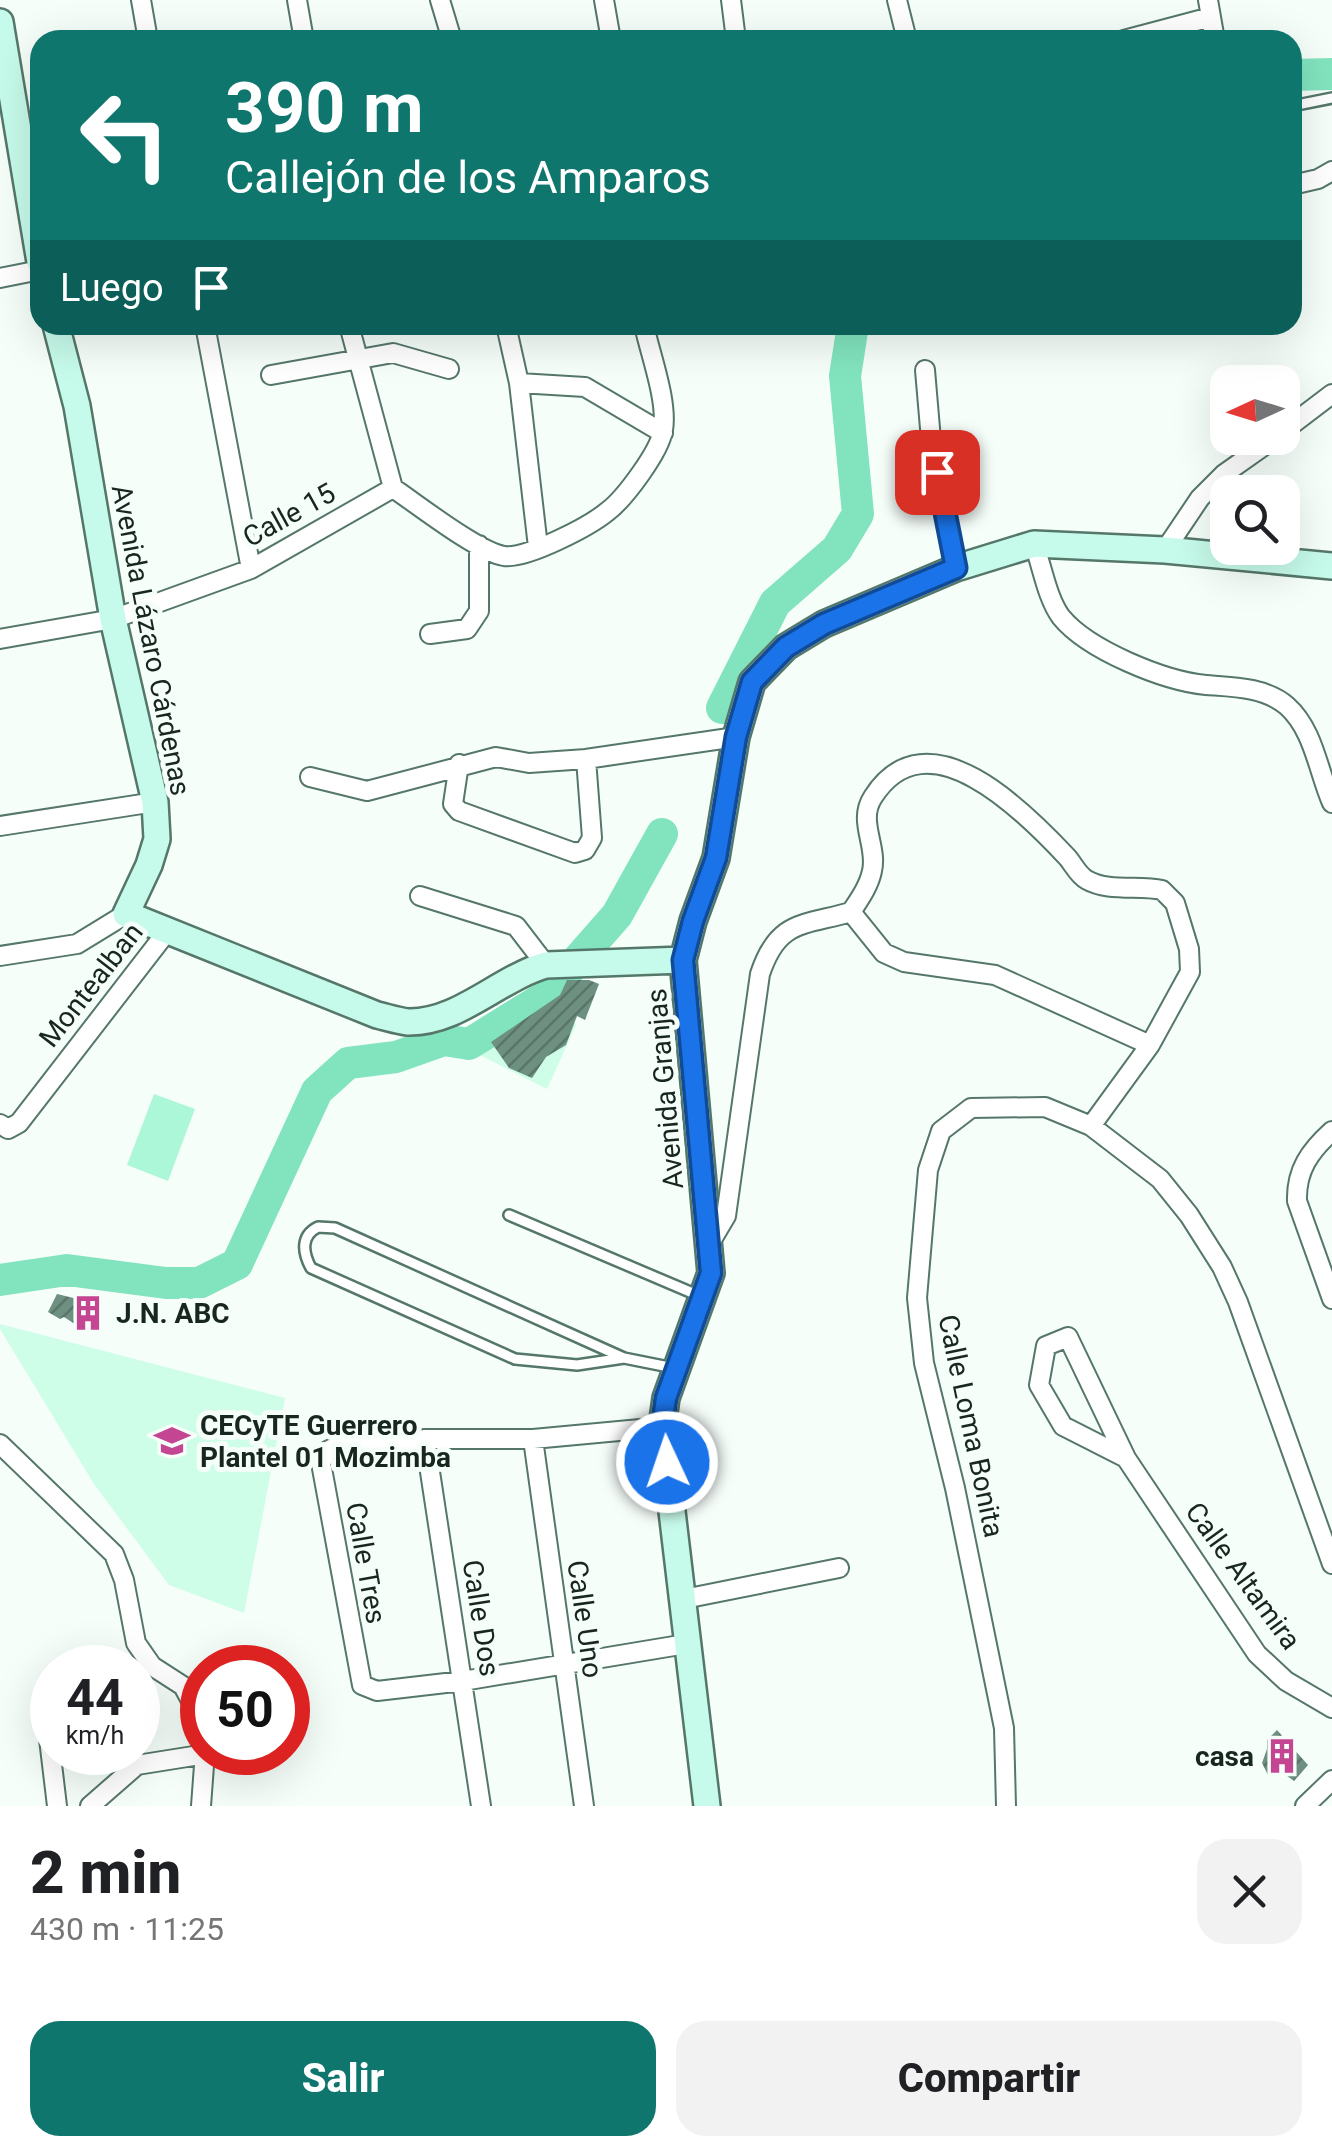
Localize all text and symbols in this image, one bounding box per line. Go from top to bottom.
text: 390 m [225,67,424,149]
icon: left [60,70,190,200]
text: Callejón de los Amparos [225,151,711,204]
icon: arrive [184,260,239,315]
text: Luego [60,266,164,310]
north arrow [1210,365,1300,455]
map controls [1210,365,1300,565]
pin [895,430,980,515]
icon: arrive [910,445,965,500]
button: search [1210,475,1300,565]
street label: Calle 15 [237,476,341,554]
street label: Avenida Lázaro Cárdenas [105,482,197,798]
street label: Montealban [32,916,150,1054]
street label: Avenida Granjas [640,987,690,1191]
building icon: J.N. ABC [69,1294,107,1332]
place label: J.N. ABC [116,1297,230,1330]
street label: Calle Loma Bonita [931,1312,1011,1540]
place label: CECyTE Guerrero Plantel 01 Mozimba [200,1409,451,1474]
position arrow [615,1410,719,1514]
school or university icon: CECyTE Guerrero Plantel 01 Mozimba [153,1422,191,1460]
street label: Calle Altamira [1179,1496,1307,1656]
street label: Calle Tres [339,1500,393,1626]
street label: Calle Dos [455,1557,507,1679]
street label: Calle Uno [560,1558,610,1680]
speed limit sign: 50 [180,1645,310,1775]
text: 44 [66,1669,124,1727]
text: km/h [66,1721,124,1750]
building icon: casa [1263,1737,1301,1775]
place label: casa [1195,1740,1254,1773]
text: 2 min [30,1837,181,1908]
button: close [1197,1839,1302,1944]
text: 430 m · 11:25 [30,1910,224,1948]
button: Salir [30,2021,656,2136]
button: Compartir [676,2021,1302,2136]

